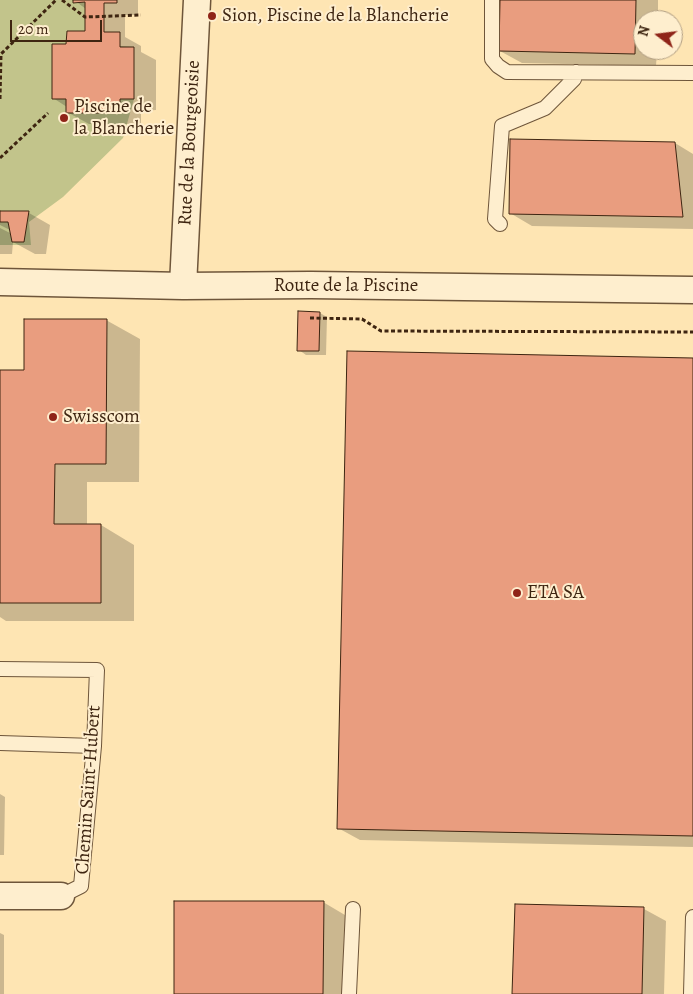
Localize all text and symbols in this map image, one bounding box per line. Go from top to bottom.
place label: Sion, Piscine de la Blancherie [222,5,449,27]
scale bar [12,10,105,42]
marker: Sion, Piscine de la Blancherie [206,10,218,22]
north arrow [633,10,683,60]
text: 20 m [18,19,49,39]
text: N [633,24,654,39]
street label: Rue de la Bourgeoisie [174,60,206,226]
place label: Piscine de la Blancherie [74,96,174,140]
marker: Piscine de la Blancherie [58,112,70,124]
street label: Route de la Piscine [274,275,418,297]
place label: Swisscom [63,406,140,428]
marker: Swisscom [47,411,59,423]
place label: ETA SA [527,582,584,604]
marker: ETA SA [511,587,523,599]
street label: Chemin Saint-Hubert [72,705,106,875]

